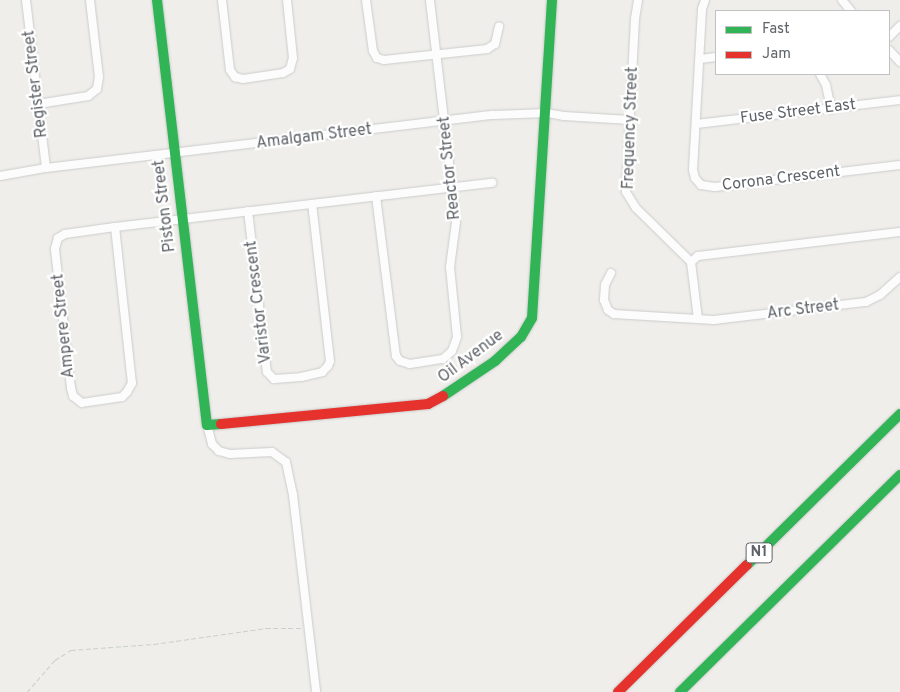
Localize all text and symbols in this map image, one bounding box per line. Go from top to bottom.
legend [715,10,890,75]
text: Fast [762,20,790,39]
street label: Register Street [20,29,52,139]
text: Jam [762,45,791,64]
street label: Frequency Street [619,66,643,190]
street label: Fuse Street East [739,95,857,129]
street label: Reactor Street [435,115,465,221]
street label: Amalgam Street [255,120,373,154]
street label: Piston Street [150,159,180,253]
street label: Corona Crescent [721,162,841,196]
street label: Varistor Crescent [242,239,276,365]
street label: Ampere Street [49,273,79,379]
street label: Arc Street [766,296,840,324]
street label: Oil Avenue [434,326,508,388]
road number: N1 [745,540,773,566]

